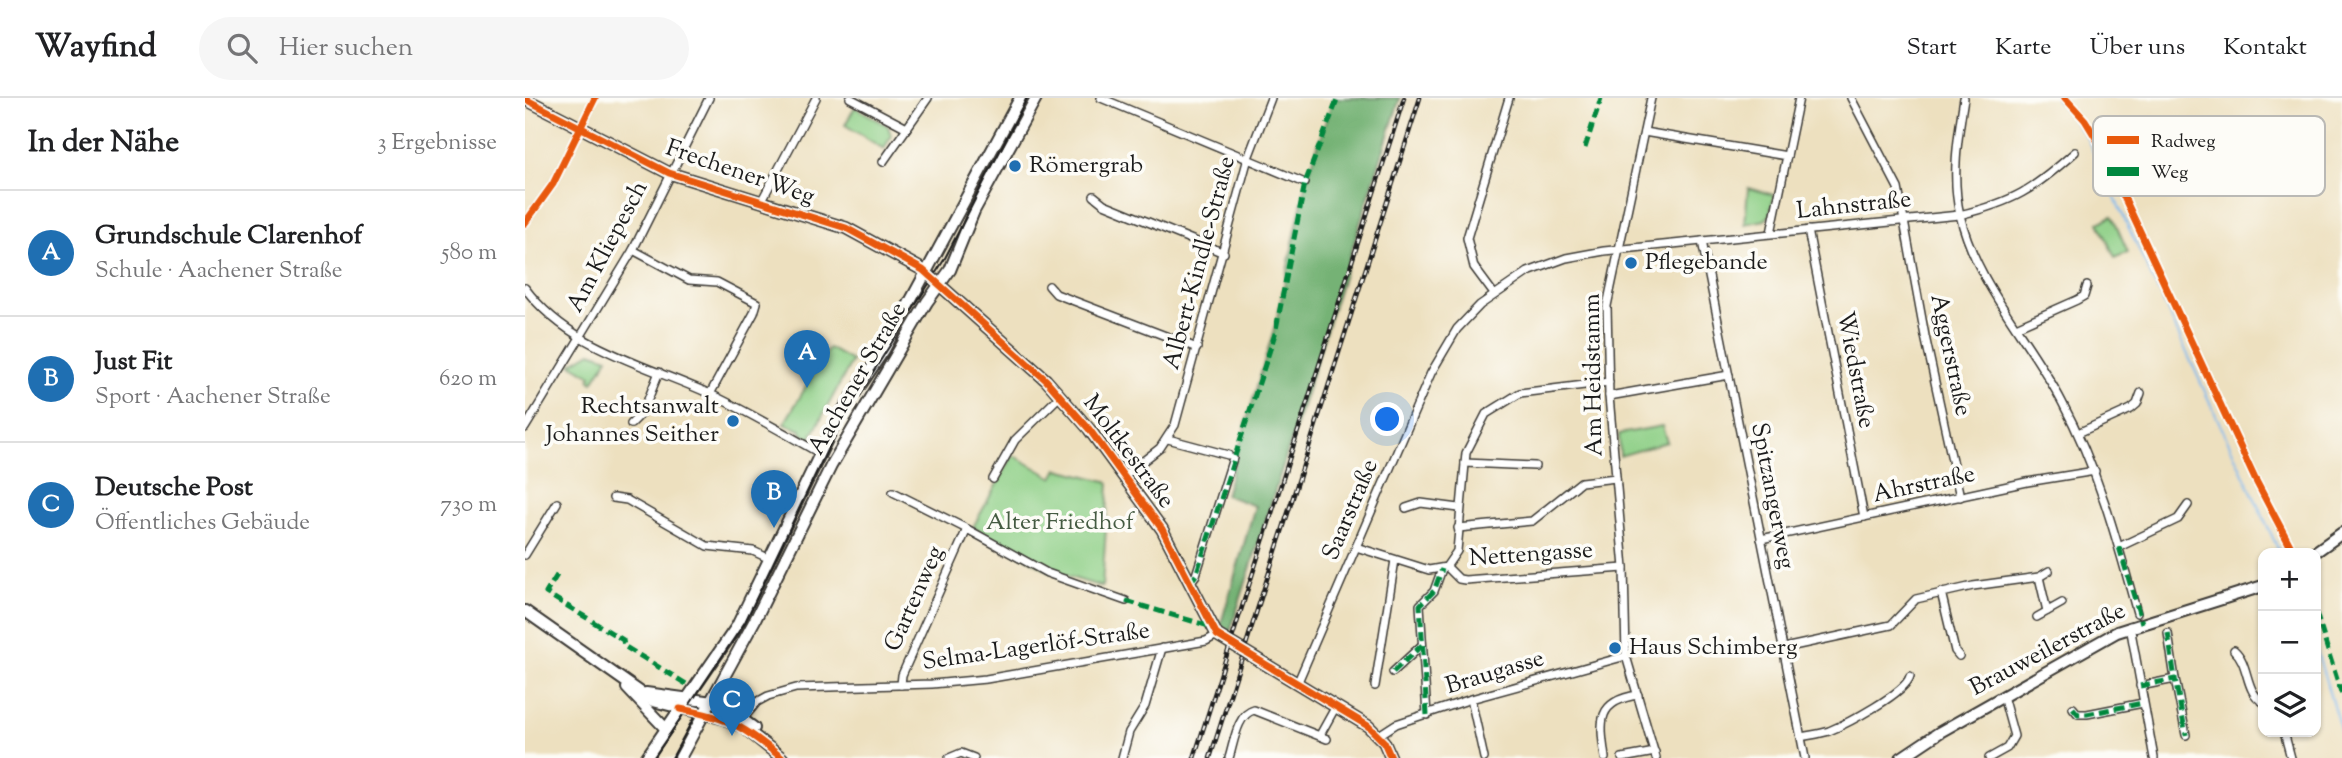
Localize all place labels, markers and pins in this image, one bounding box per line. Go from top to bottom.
place label: Römergrab [1029,149,1143,183]
marker: Römergrab [1007,158,1023,174]
place label: Pflegebande [1645,246,1768,280]
marker: Pflegebande [1623,255,1639,271]
pin: A [784,330,830,388]
place label: Rechtsanwalt Johannes Seither [544,390,719,452]
marker: Rechtsanwalt Johannes Seither [725,413,741,429]
pin: B [751,470,797,528]
place label: Haus Schimberg [1629,631,1798,665]
marker: Haus Schimberg [1607,640,1623,656]
pin: C [709,678,755,736]

